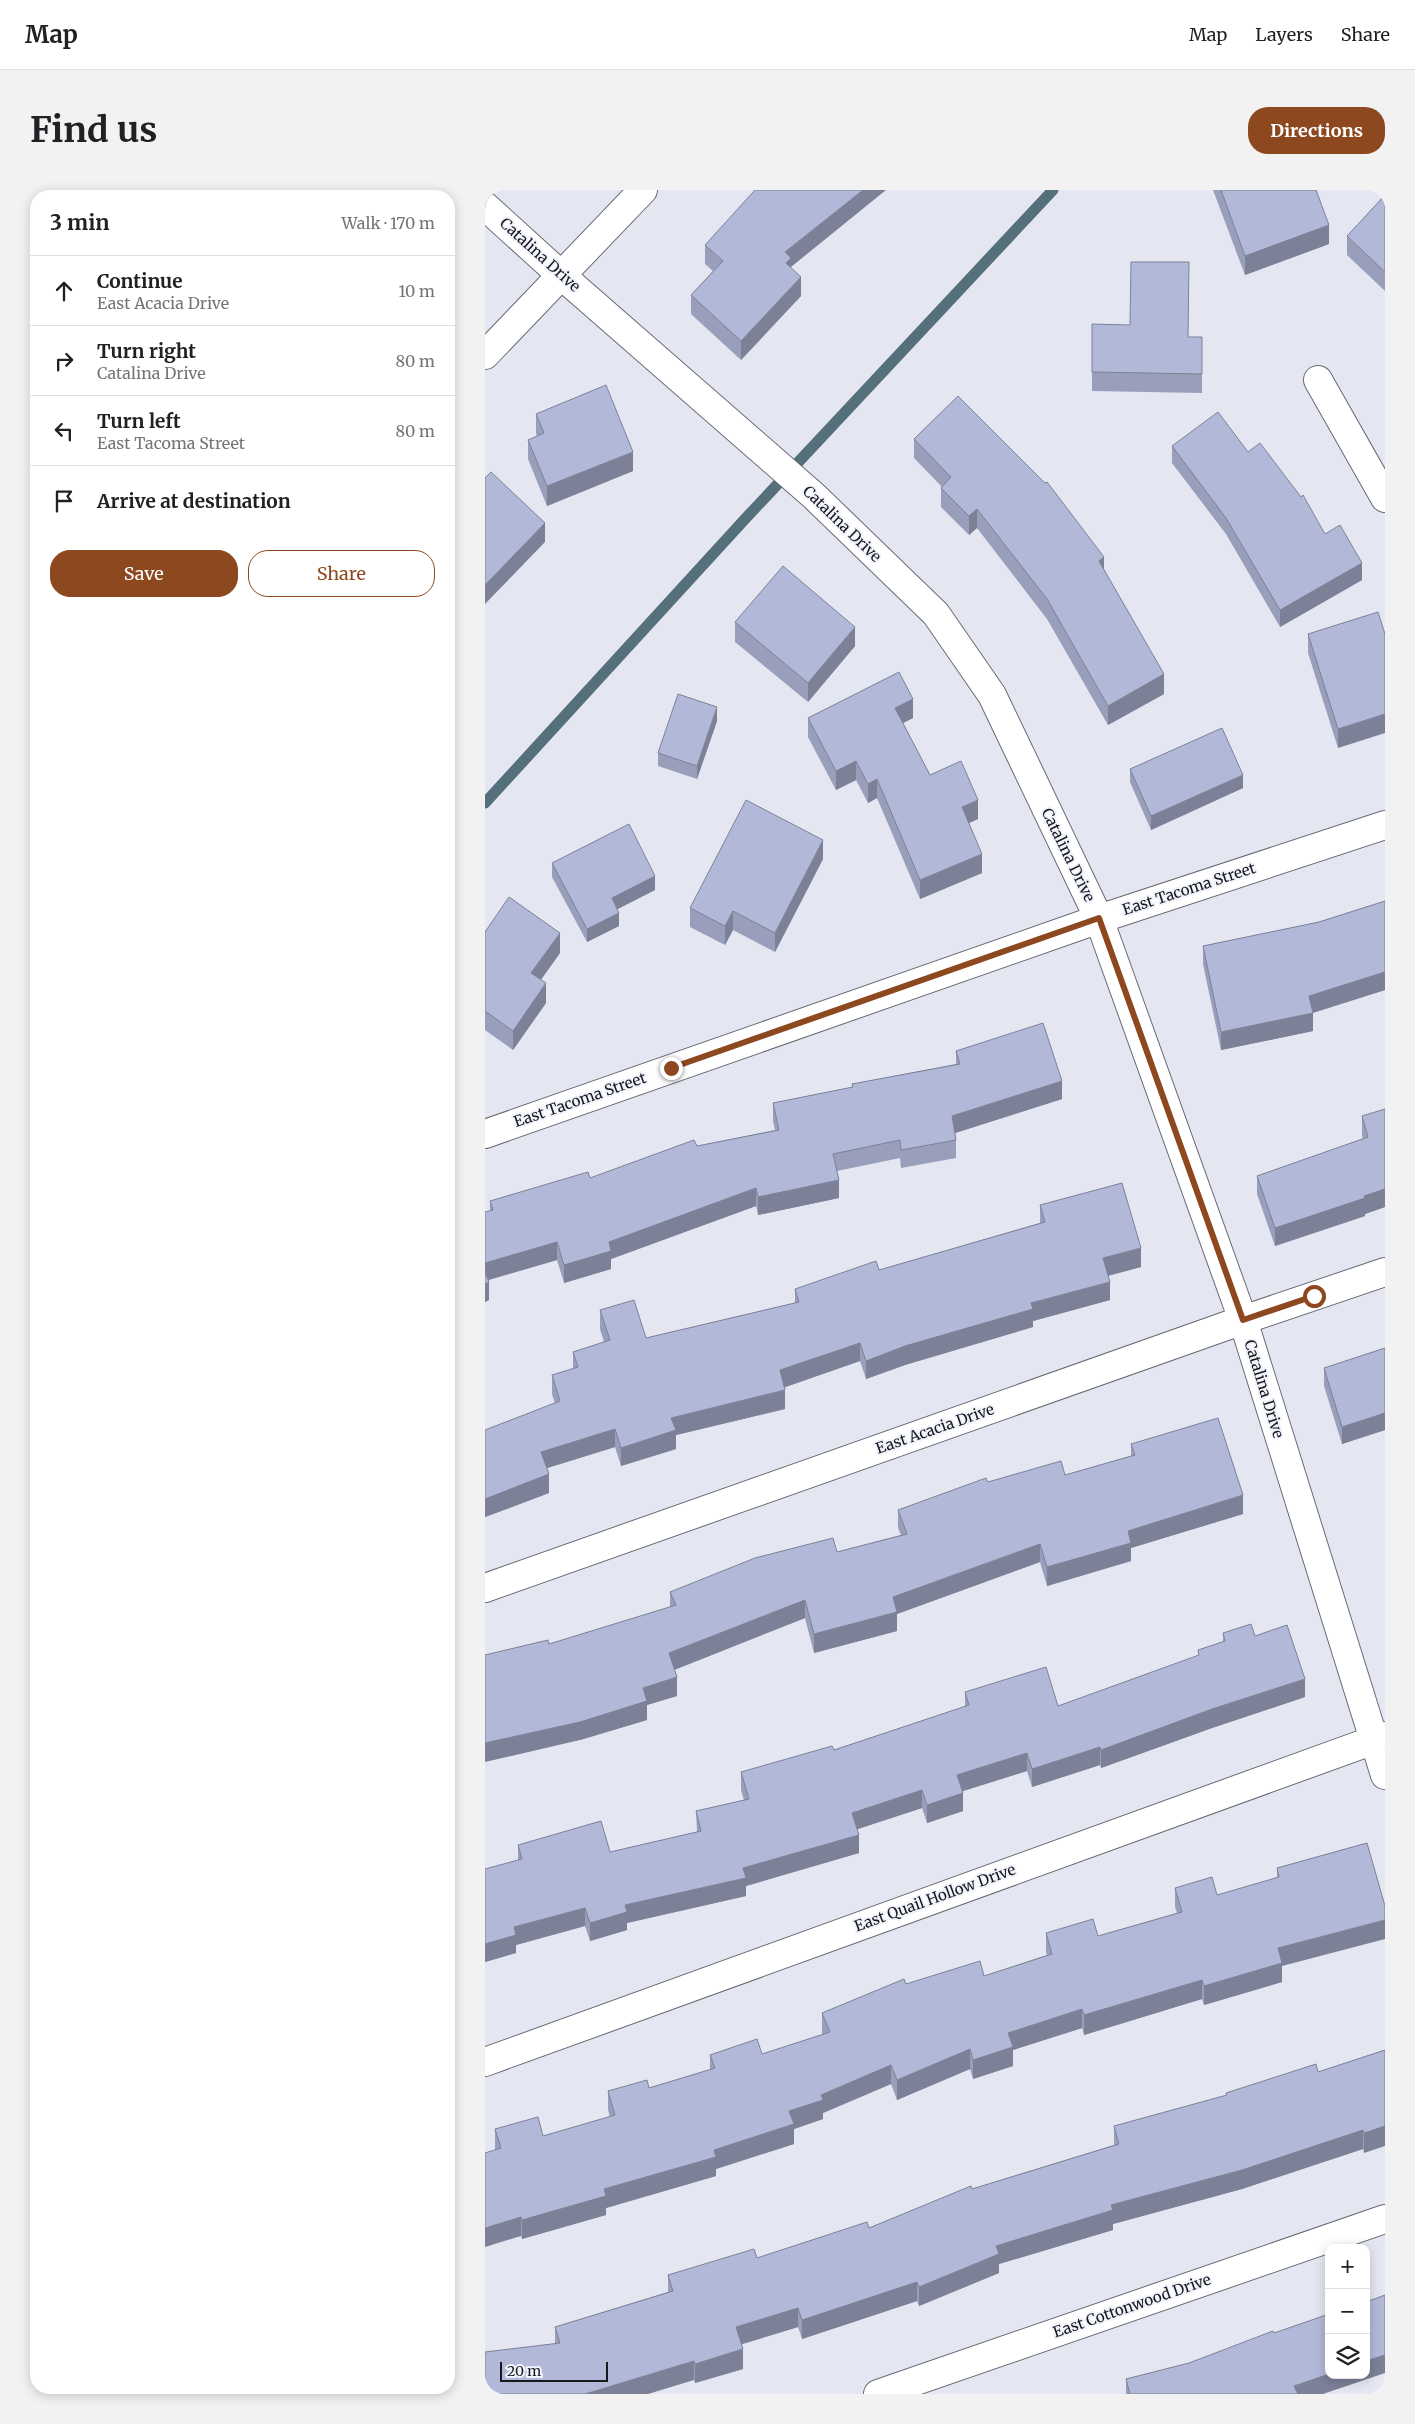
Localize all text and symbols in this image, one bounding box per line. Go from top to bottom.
text: Map [25,19,78,50]
text: Map [1189,23,1227,46]
text: Layers [1255,23,1313,46]
text: Share [1341,23,1390,46]
button: Directions [1248,107,1385,154]
text: Find us [30,108,157,152]
text: 3 min [50,209,109,236]
text: Walk · 170 m [342,213,435,233]
street label: Catalina Drive [496,213,585,296]
text: Continue [97,269,183,293]
icon: ahead [50,277,78,305]
text: 10 m [398,281,435,301]
text: East Acacia Drive [97,293,229,313]
text: Turn right [97,339,196,363]
icon: right [50,347,78,375]
text: 80 m [396,351,435,371]
text: Catalina Drive [97,363,206,383]
text: Turn left [97,409,181,433]
icon: left [50,417,78,445]
text: 80 m [396,421,435,441]
text: East Tacoma Street [97,433,245,453]
street label: Catalina Drive [799,481,886,566]
icon: arrive [50,487,78,515]
text: Arrive at destination [97,489,291,513]
button: Save [50,550,238,597]
button: Share [248,550,435,597]
street label: Catalina Drive [1038,805,1099,905]
street label: East Tacoma Street [1120,858,1258,919]
route end [660,1057,683,1080]
street label: East Tacoma Street [511,1068,649,1131]
route start [1303,1285,1326,1308]
street label: Catalina Drive [1240,1337,1289,1441]
street label: East Acacia Drive [873,1399,997,1458]
street label: East Quail Hollow Drive [852,1859,1018,1936]
map controls [1325,2244,1370,2379]
button: + [1325,2244,1370,2289]
street label: East Cottonwood Drive [1050,2270,1213,2341]
button: − [1325,2289,1370,2334]
button: layers [1325,2334,1370,2379]
scale bar [500,2359,607,2382]
text: 20 m [507,2362,541,2380]

